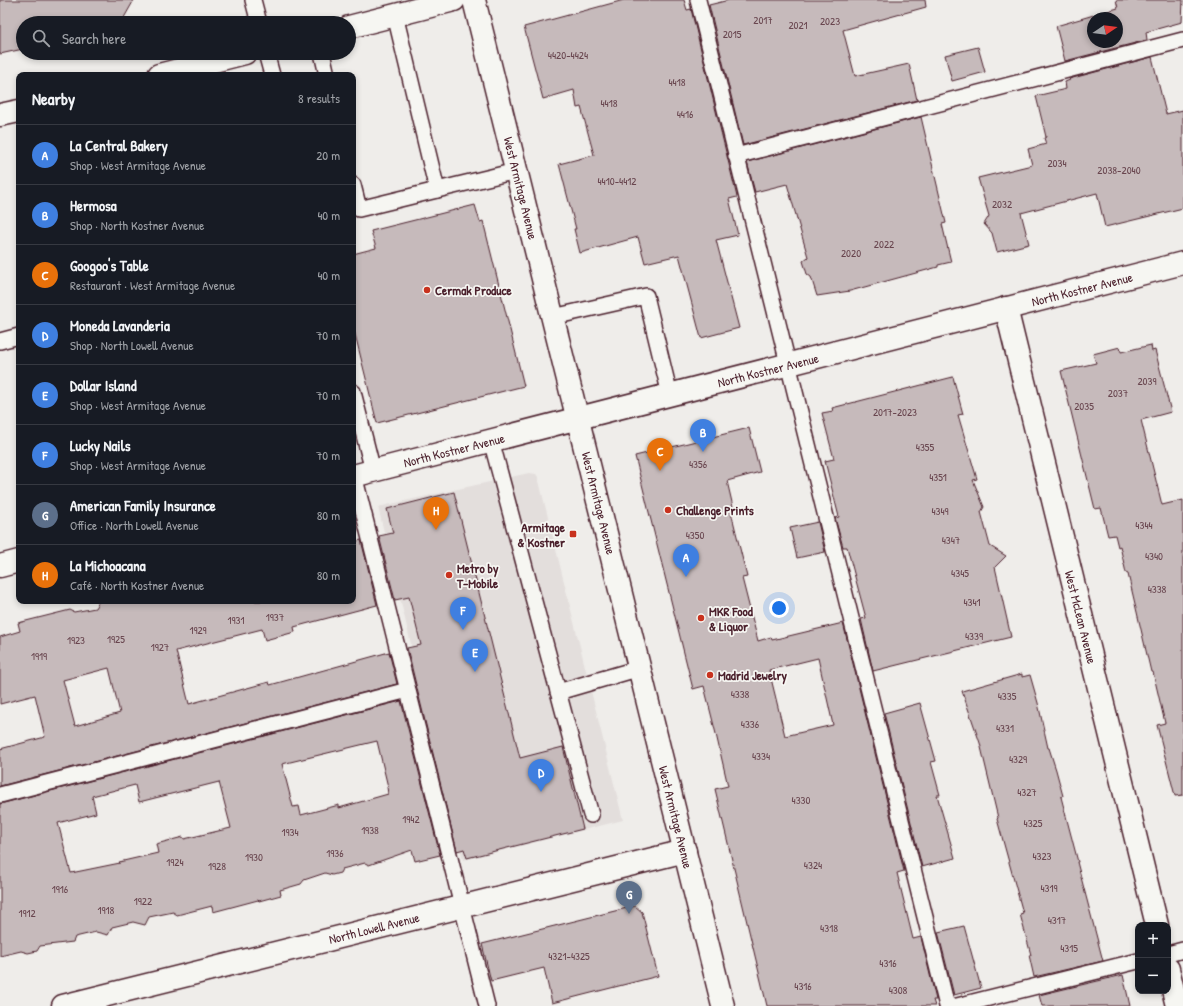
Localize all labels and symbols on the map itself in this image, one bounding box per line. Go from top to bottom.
north arrow [1087,12,1123,48]
house number: 2017 [753,13,773,27]
house number: 2023 [820,14,840,28]
house number: 2021 [788,18,808,32]
house number: 2015 [723,27,742,41]
house number: 4420-4424 [548,48,588,62]
house number: 4418 [668,75,686,89]
house number: 4418 [600,96,618,110]
house number: 4416 [677,107,694,121]
street label: West Armitage Avenue [500,135,542,241]
house number: 2034 [1047,156,1067,170]
house number: 2038-2040 [1097,163,1141,177]
house number: 4410-4412 [597,174,637,188]
house number: 2032 [992,197,1012,211]
house number: 2022 [874,237,894,251]
house number: 2020 [841,246,861,260]
street label: North Kostner Avenue [1030,268,1134,310]
place label: Cermak Produce [435,281,512,299]
marker: Cermak Produce [422,285,432,295]
street label: North Kostner Avenue [716,349,820,391]
house number: 2039 [1137,374,1157,388]
house number: 2037 [1108,386,1128,400]
house number: 2035 [1074,399,1094,413]
house number: 2017-2023 [873,405,917,419]
pin: B [690,419,716,452]
street label: North Kostner Avenue [402,429,506,471]
pin: C [647,438,673,471]
house number: 4355 [916,440,935,454]
street label: West Armitage Avenue [578,450,620,556]
house number: 4356 [689,457,708,471]
house number: 4351 [929,470,947,484]
pin: H [423,497,449,530]
place label: Challenge Prints [676,501,754,520]
house number: 4349 [931,504,949,518]
marker: Challenge Prints [663,505,673,515]
place label: Armitage & Kostner [518,518,566,551]
house number: 4344 [1135,518,1153,532]
house number: 4350 [686,528,704,542]
marker: Armitage & Kostner [568,529,578,539]
house number: 4347 [942,533,960,547]
pin: A [673,544,699,577]
house number: 4340 [1145,549,1163,563]
place label: Metro by T-Mobile [456,559,499,592]
house number: 4345 [951,566,969,580]
street label: West McLean Avenue [1061,569,1101,665]
marker: Metro by T-Mobile [444,570,454,580]
house number: 4338 [1148,582,1167,596]
house number: 4341 [963,595,981,609]
pin: F [450,597,476,630]
your location [769,598,789,618]
place label: MKR Food & Liquor [709,602,754,636]
house number: 1937 [266,610,284,624]
house number: 1931 [228,613,244,627]
marker: MKR Food & Liquor [696,613,706,623]
house number: 1929 [189,623,207,637]
house number: 4339 [965,629,983,643]
house number: 1925 [107,632,125,646]
house number: 1923 [67,633,85,647]
pin: E [462,639,488,672]
house number: 1927 [151,640,169,654]
house number: 1919 [31,649,47,663]
place label: Madrid Jewelry [718,666,788,685]
marker: Madrid Jewelry [705,670,715,680]
house number: 4338 [731,687,750,701]
house number: 4335 [998,689,1017,703]
house number: 4336 [741,717,760,731]
house number: 4331 [996,721,1014,735]
house number: 4334 [752,749,770,763]
house number: 4329 [1009,752,1027,766]
pin: D [528,759,554,792]
street label: West Armitage Avenue [655,764,697,870]
house number: 4327 [1017,785,1037,799]
house number: 4330 [792,793,811,807]
house number: 1942 [402,812,420,826]
house number: 4325 [1024,816,1043,830]
house number: 1938 [361,823,379,837]
house number: 1934 [281,825,299,839]
house number: 1936 [326,846,344,860]
house number: 4323 [1032,849,1052,863]
house number: 1930 [245,850,263,864]
house number: 1924 [166,855,184,869]
house number: 4324 [804,858,822,872]
house number: 1928 [208,859,226,873]
pin: G [616,881,642,914]
house number: 4319 [1040,881,1058,895]
house number: 1916 [52,882,69,896]
house number: 1922 [134,894,152,908]
house number: 1918 [98,903,115,917]
house number: 1912 [18,906,36,920]
street label: North Lowell Avenue [327,908,421,948]
house number: 4317 [1048,913,1066,927]
house number: 4318 [820,921,838,935]
house number: 4315 [1060,941,1078,955]
house number: 4321-4325 [548,949,590,963]
house number: 4316 [879,956,897,970]
house number: 4316 [794,979,812,993]
house number: 4308 [889,983,908,997]

